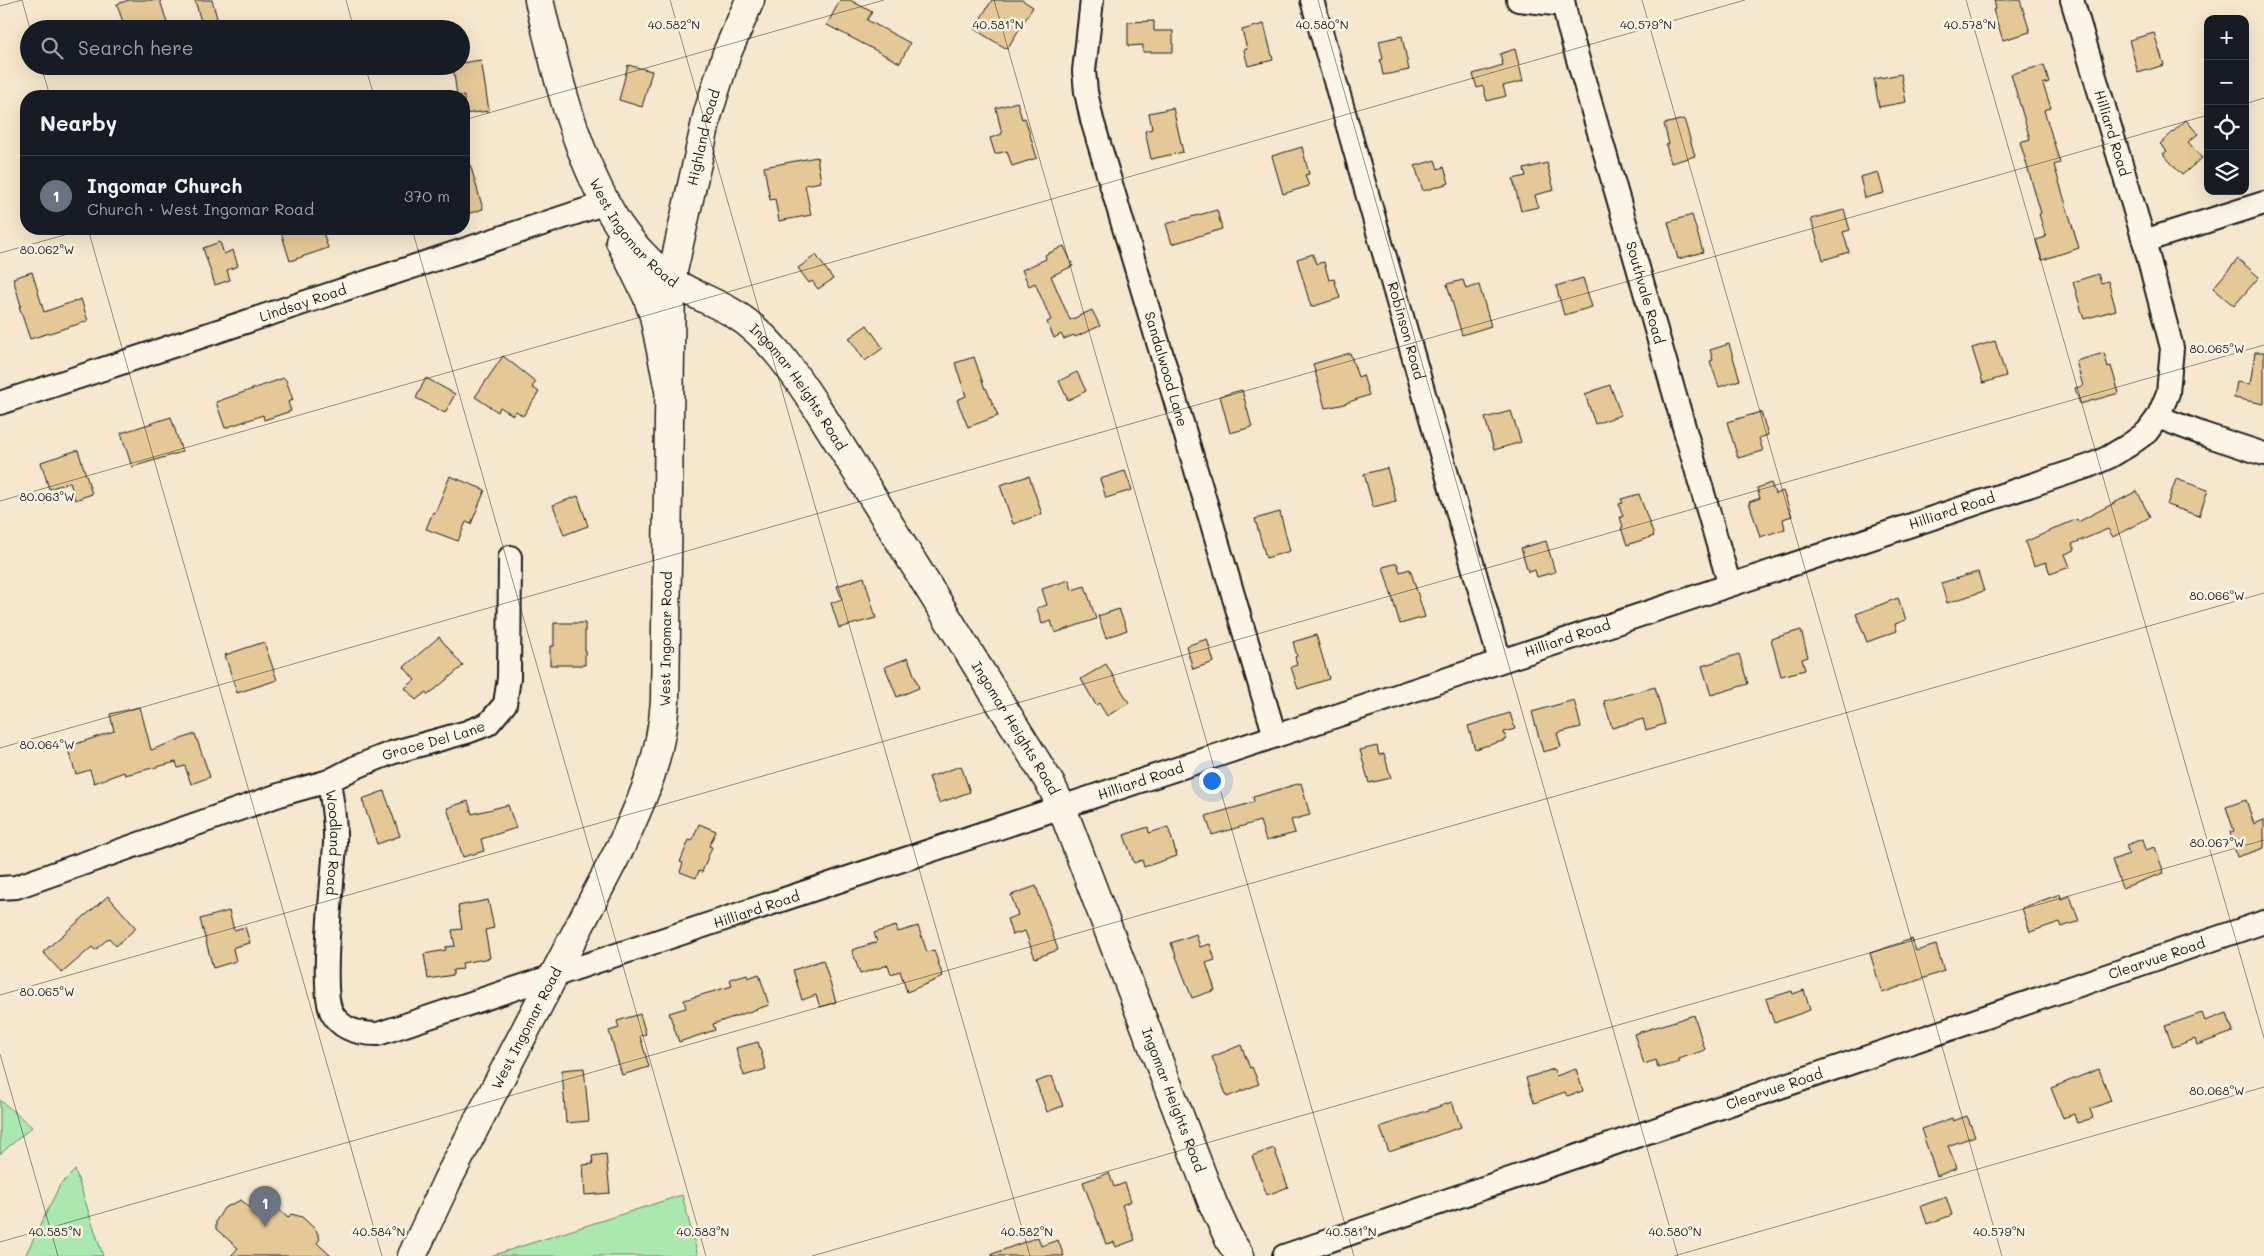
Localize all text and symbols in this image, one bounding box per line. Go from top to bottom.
map controls [2204,15,2249,195]
button: + [2204,15,2249,60]
text: 40.582°N [648,16,700,32]
text: 40.581°N [972,16,1024,32]
text: 40.580°N [1295,16,1349,32]
text: 40.579°N [1620,16,1672,32]
text: 40.578°N [1944,16,1996,32]
search box [20,20,470,75]
icon: search [38,34,66,62]
text: Search here [78,35,194,60]
button: − [2204,60,2249,105]
street label: Highland Road [682,87,724,187]
street label: Hilliard Road [2090,87,2135,179]
button: locate [2204,105,2249,150]
text: Nearby [40,109,117,136]
button: layers [2204,150,2249,195]
text: Ingomar Church [87,173,242,198]
street label: West Ingomar Road [586,175,682,291]
text: 1 [52,185,60,206]
text: 370 m [404,185,450,206]
text: Church · West Ingomar Road [87,198,314,219]
street label: Southvale Road [1622,239,1669,346]
text: 80.062°W [20,241,74,257]
street label: Lindsay Road [257,279,349,326]
street label: Robinson Road [1384,280,1430,382]
street label: Sandalwood Lane [1140,309,1193,429]
street label: Ingomar Heights Road [746,319,851,454]
text: 80.065°W [2189,340,2245,356]
street label: Hilliard Road [1906,487,1997,533]
text: 80.063°W [19,488,75,504]
street label: West Ingomar Road [655,571,676,706]
text: 80.066°W [2189,587,2245,603]
street label: Hilliard Road [1522,614,1613,661]
street label: Ingomar Heights Road [968,658,1064,798]
street label: Grace Del Lane [379,716,488,765]
text: 80.064°W [19,736,75,752]
street label: Hilliard Road [1095,757,1186,804]
your location [1199,768,1225,794]
street label: Woodland Road [321,788,345,896]
text: 80.067°W [2190,834,2244,850]
street label: Hilliard Road [711,886,802,932]
street label: Clearvue Road [2106,933,2208,983]
street label: West Ingomar Road [486,963,566,1092]
text: 80.065°W [19,983,75,999]
street label: Ingomar Heights Road [1138,1025,1210,1175]
street label: Clearvue Road [1723,1063,1825,1114]
text: 80.068°W [2189,1082,2245,1098]
pin: 1 [249,1186,281,1227]
text: 40.585°N [29,1223,81,1239]
text: 40.584°N [353,1223,405,1239]
text: 40.583°N [677,1223,729,1239]
text: 40.582°N [1001,1223,1053,1239]
text: 40.581°N [1325,1223,1377,1239]
text: 40.580°N [1648,1223,1702,1239]
text: 40.579°N [1973,1223,2025,1239]

